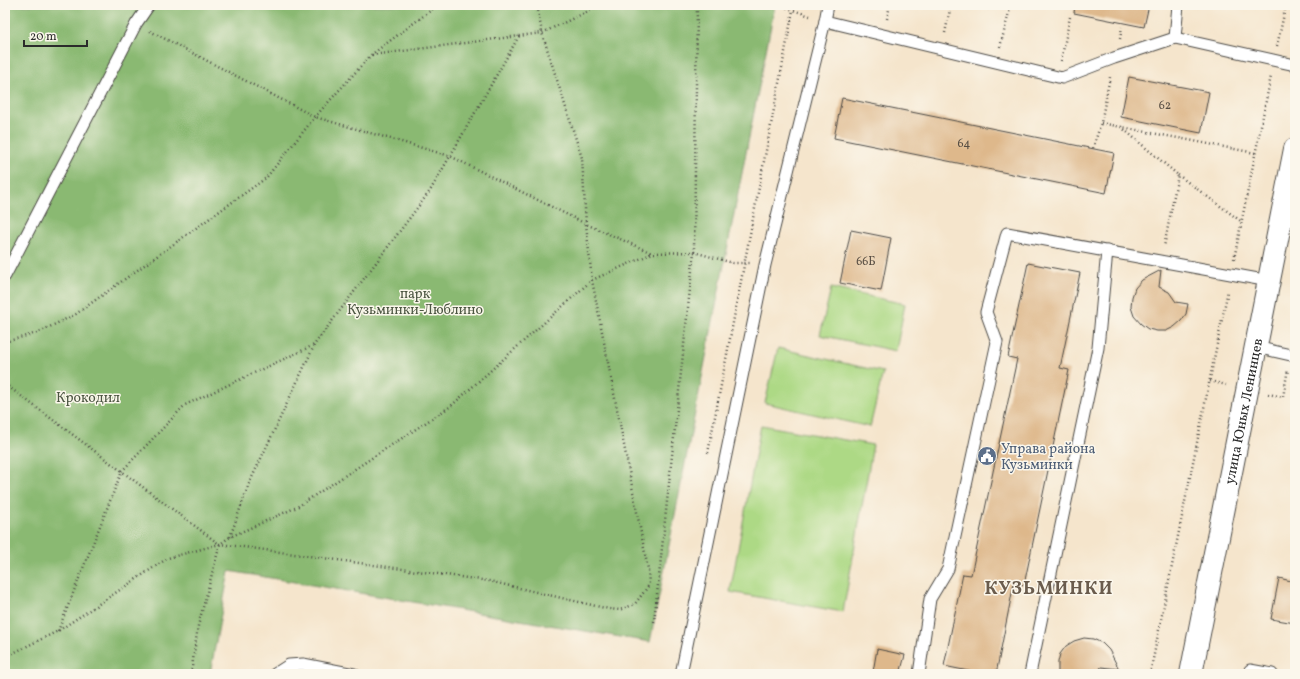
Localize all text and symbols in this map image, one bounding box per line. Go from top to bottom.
scale bar [24,22,87,48]
text: 20 m [30,29,57,45]
house number: 62 [1159,98,1171,114]
house number: 64 [958,136,970,152]
house number: 66Б [856,254,876,270]
park label: парк Кузьминки-Люблино [347,285,483,320]
street label: улица Юных Ленинцев [1221,337,1268,486]
park label: Крокодил [56,389,120,408]
place label: Управа района Кузьминки [1001,440,1096,475]
public building icon: Управа района Кузьминки [976,445,998,467]
district label: КУЗЬМИНКИ [984,577,1114,602]

